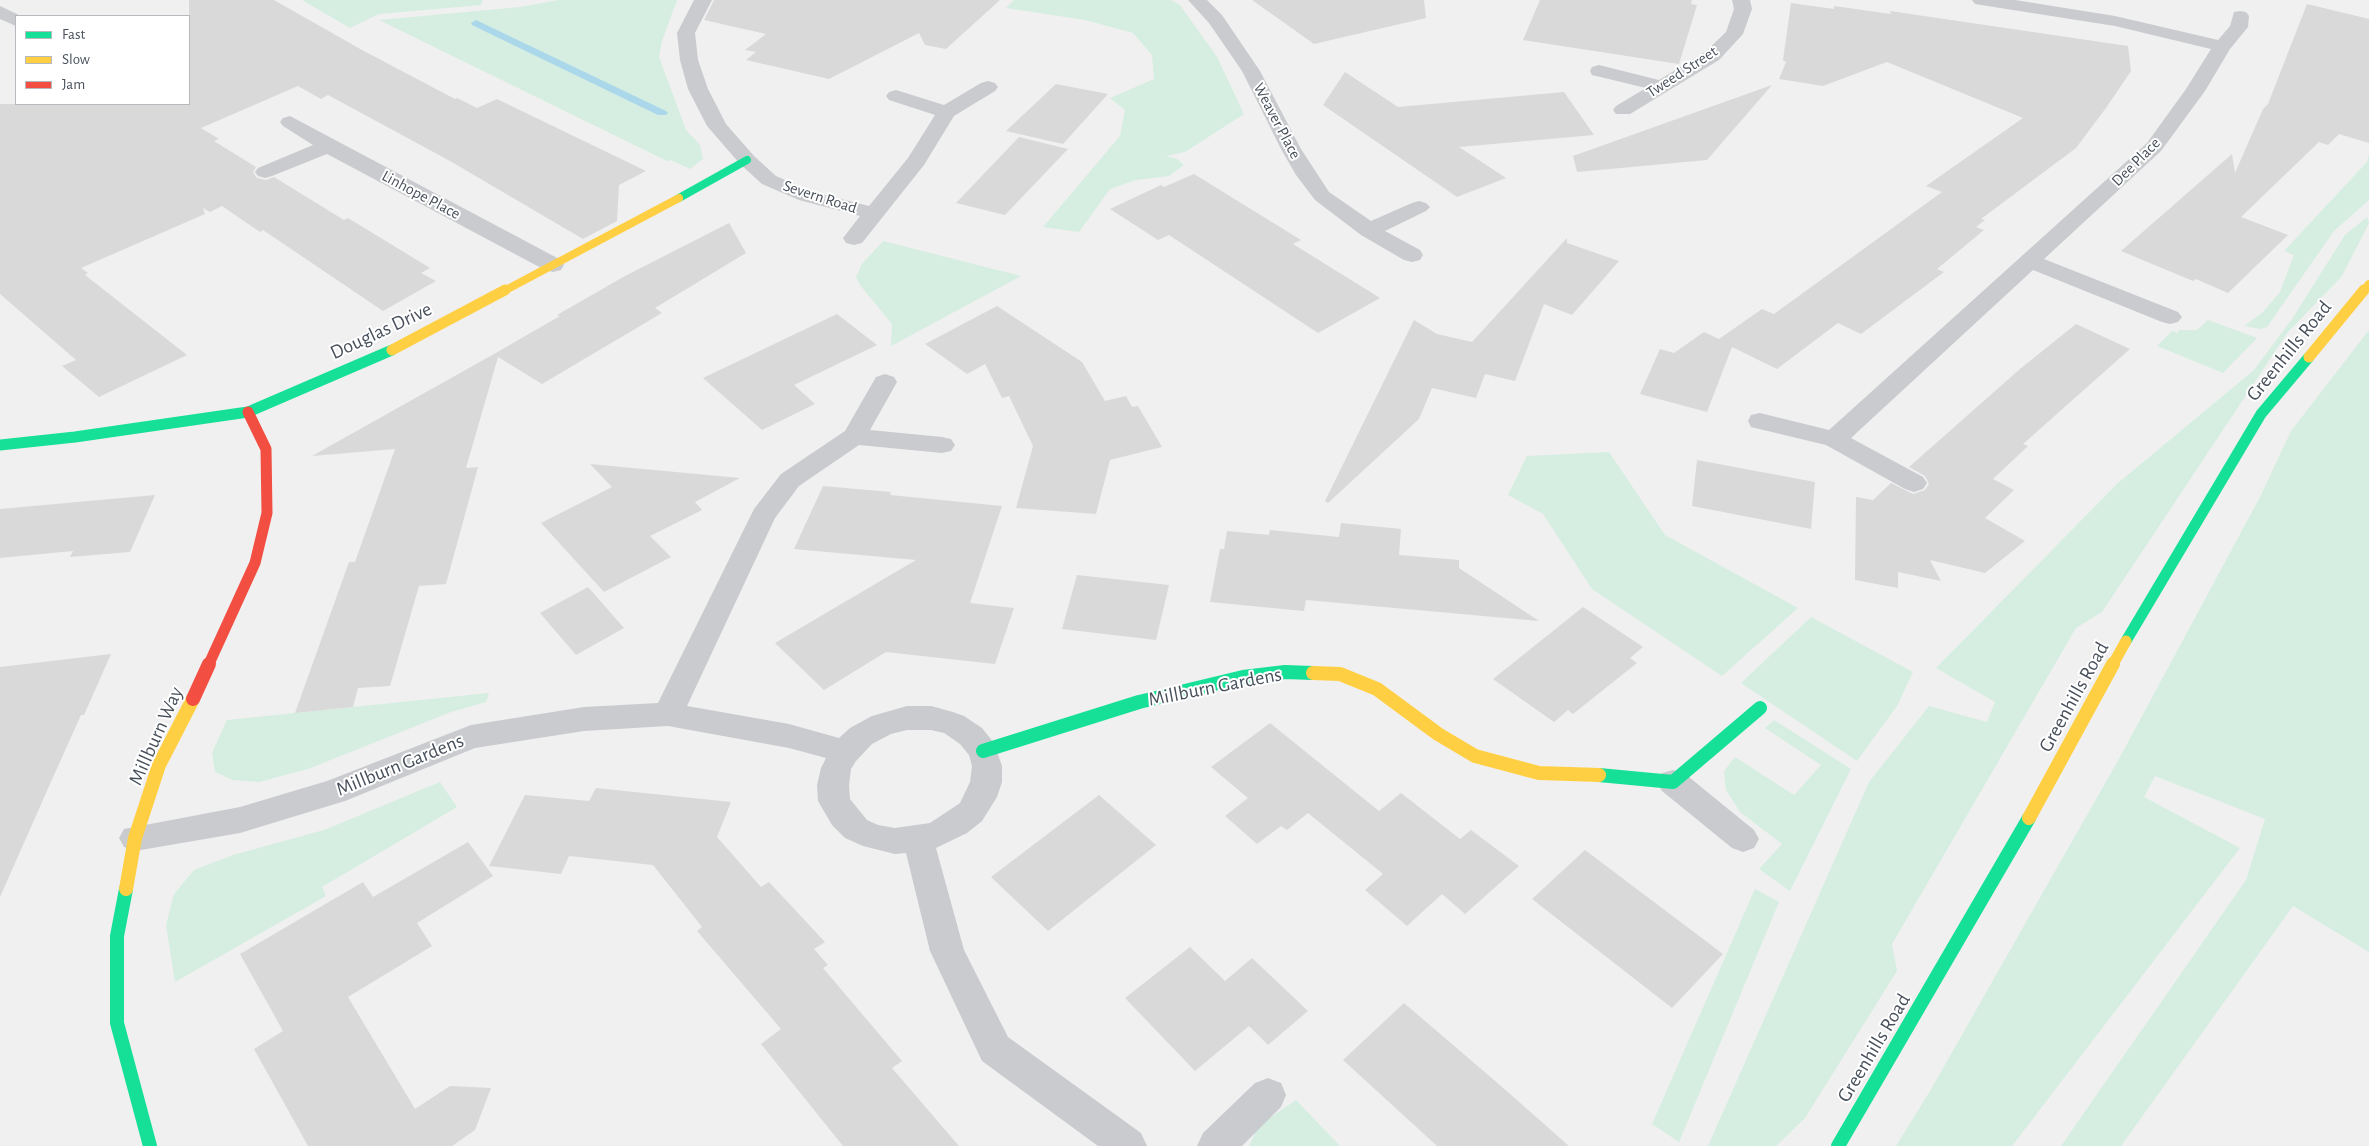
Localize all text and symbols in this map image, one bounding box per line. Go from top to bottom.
legend [15,15,190,105]
text: Fast [62,27,85,42]
street label: Tweed Street [1643,42,1721,102]
text: Slow [62,52,90,67]
text: Jam [62,77,85,92]
street label: Weaver Place [1249,80,1305,162]
street label: Dee Place [2108,134,2164,190]
street label: Linhope Place [378,166,464,224]
street label: Severn Road [781,176,859,218]
street label: Greenhills Road [2241,296,2337,406]
street label: Douglas Drive [326,297,436,365]
street label: Greenhills Road [2034,638,2114,756]
street label: Millburn Gardens [1146,662,1284,712]
street label: Millburn Way [124,683,188,789]
street label: Millburn Gardens [333,729,467,801]
street label: Greenhills Road [1832,989,1916,1107]

